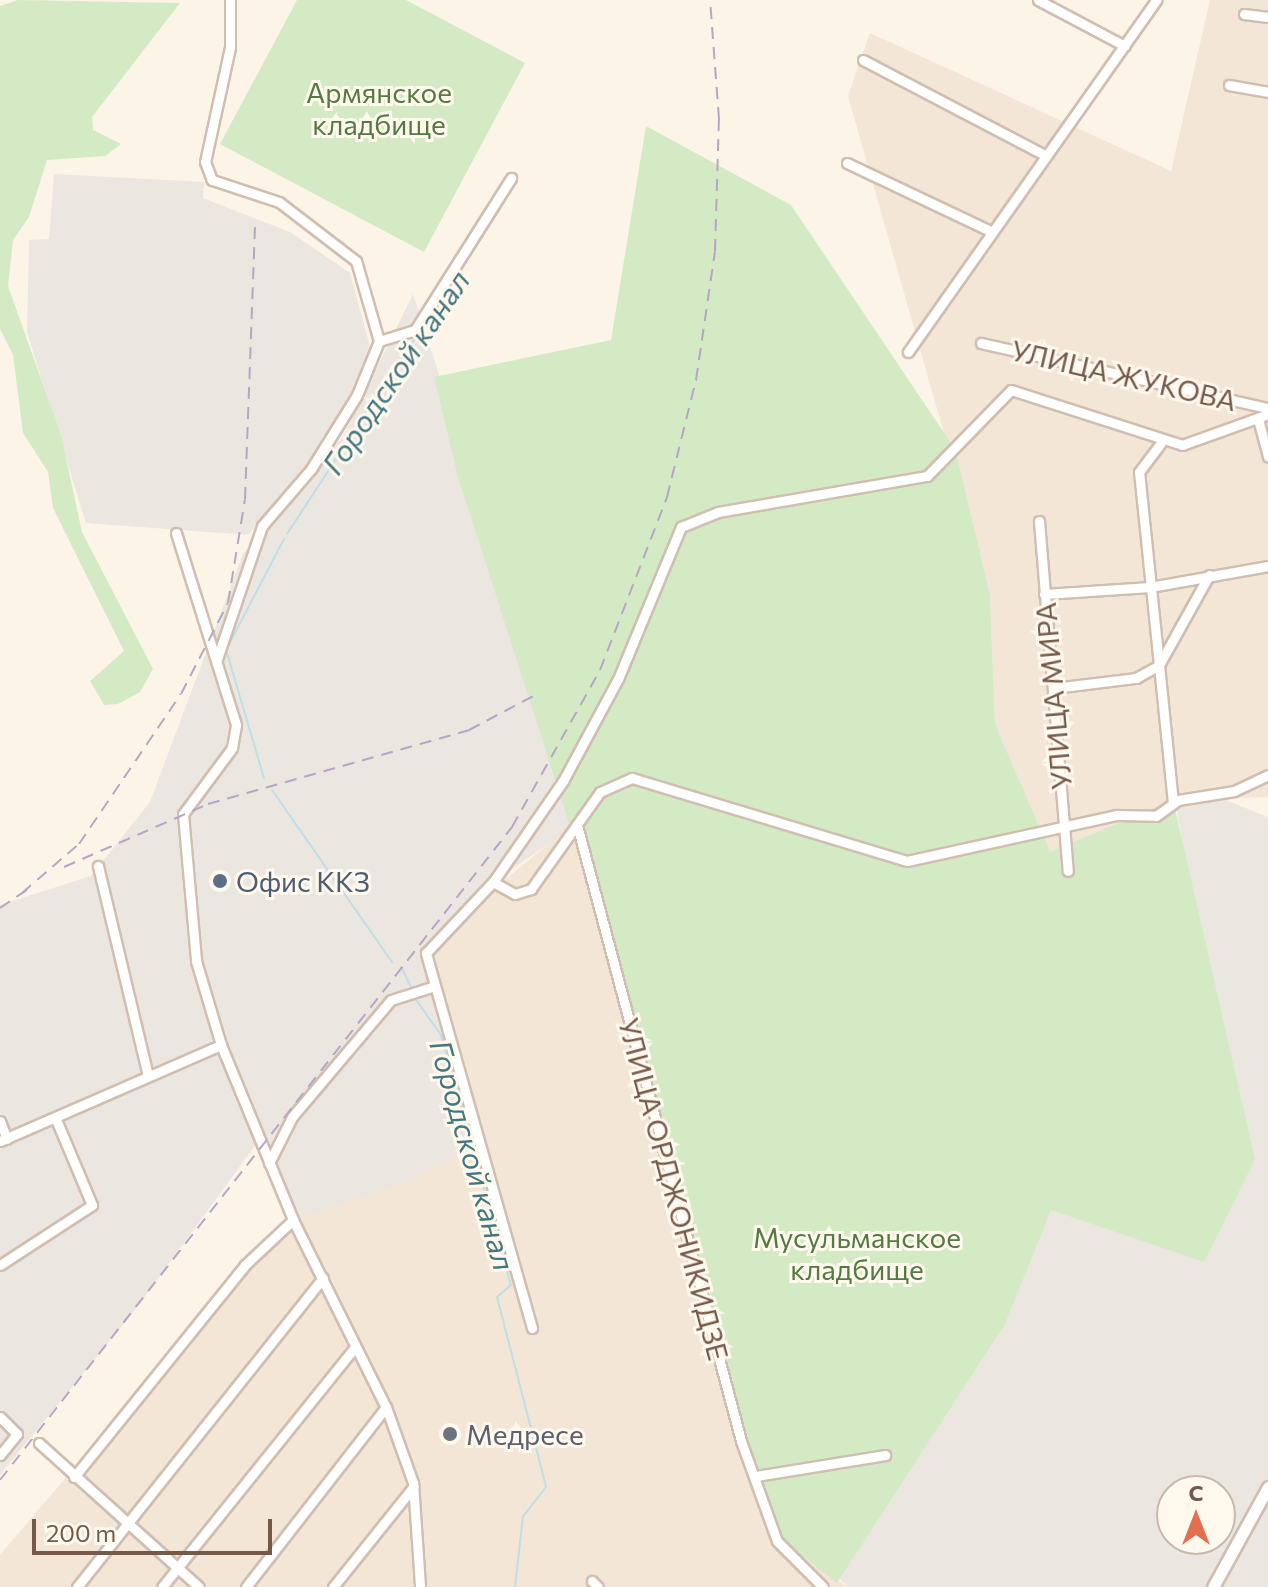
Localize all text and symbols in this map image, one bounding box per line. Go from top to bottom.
park label: Армянское кладбище [306,75,452,141]
water label: Городской канал [314,263,476,481]
street label: УЛИЦА ЖУКОВА [1008,333,1240,417]
street label: УЛИЦА МИРА [1028,601,1078,791]
place label: Офис ККЗ [236,864,370,898]
marker: Офис ККЗ [211,872,229,890]
street label: УЛИЦА ОРДЖОНИКИДЗЕ [612,1014,736,1364]
water label: Городской канал [423,1036,523,1274]
park label: Мусульманское кладбище [753,1220,961,1286]
place label: Медресе [466,1417,584,1451]
marker: Медресе [441,1425,459,1443]
north arrow [1156,1475,1236,1555]
text: С [1188,1479,1204,1506]
scale bar [36,1503,276,1553]
text: 200 m [46,1518,116,1547]

